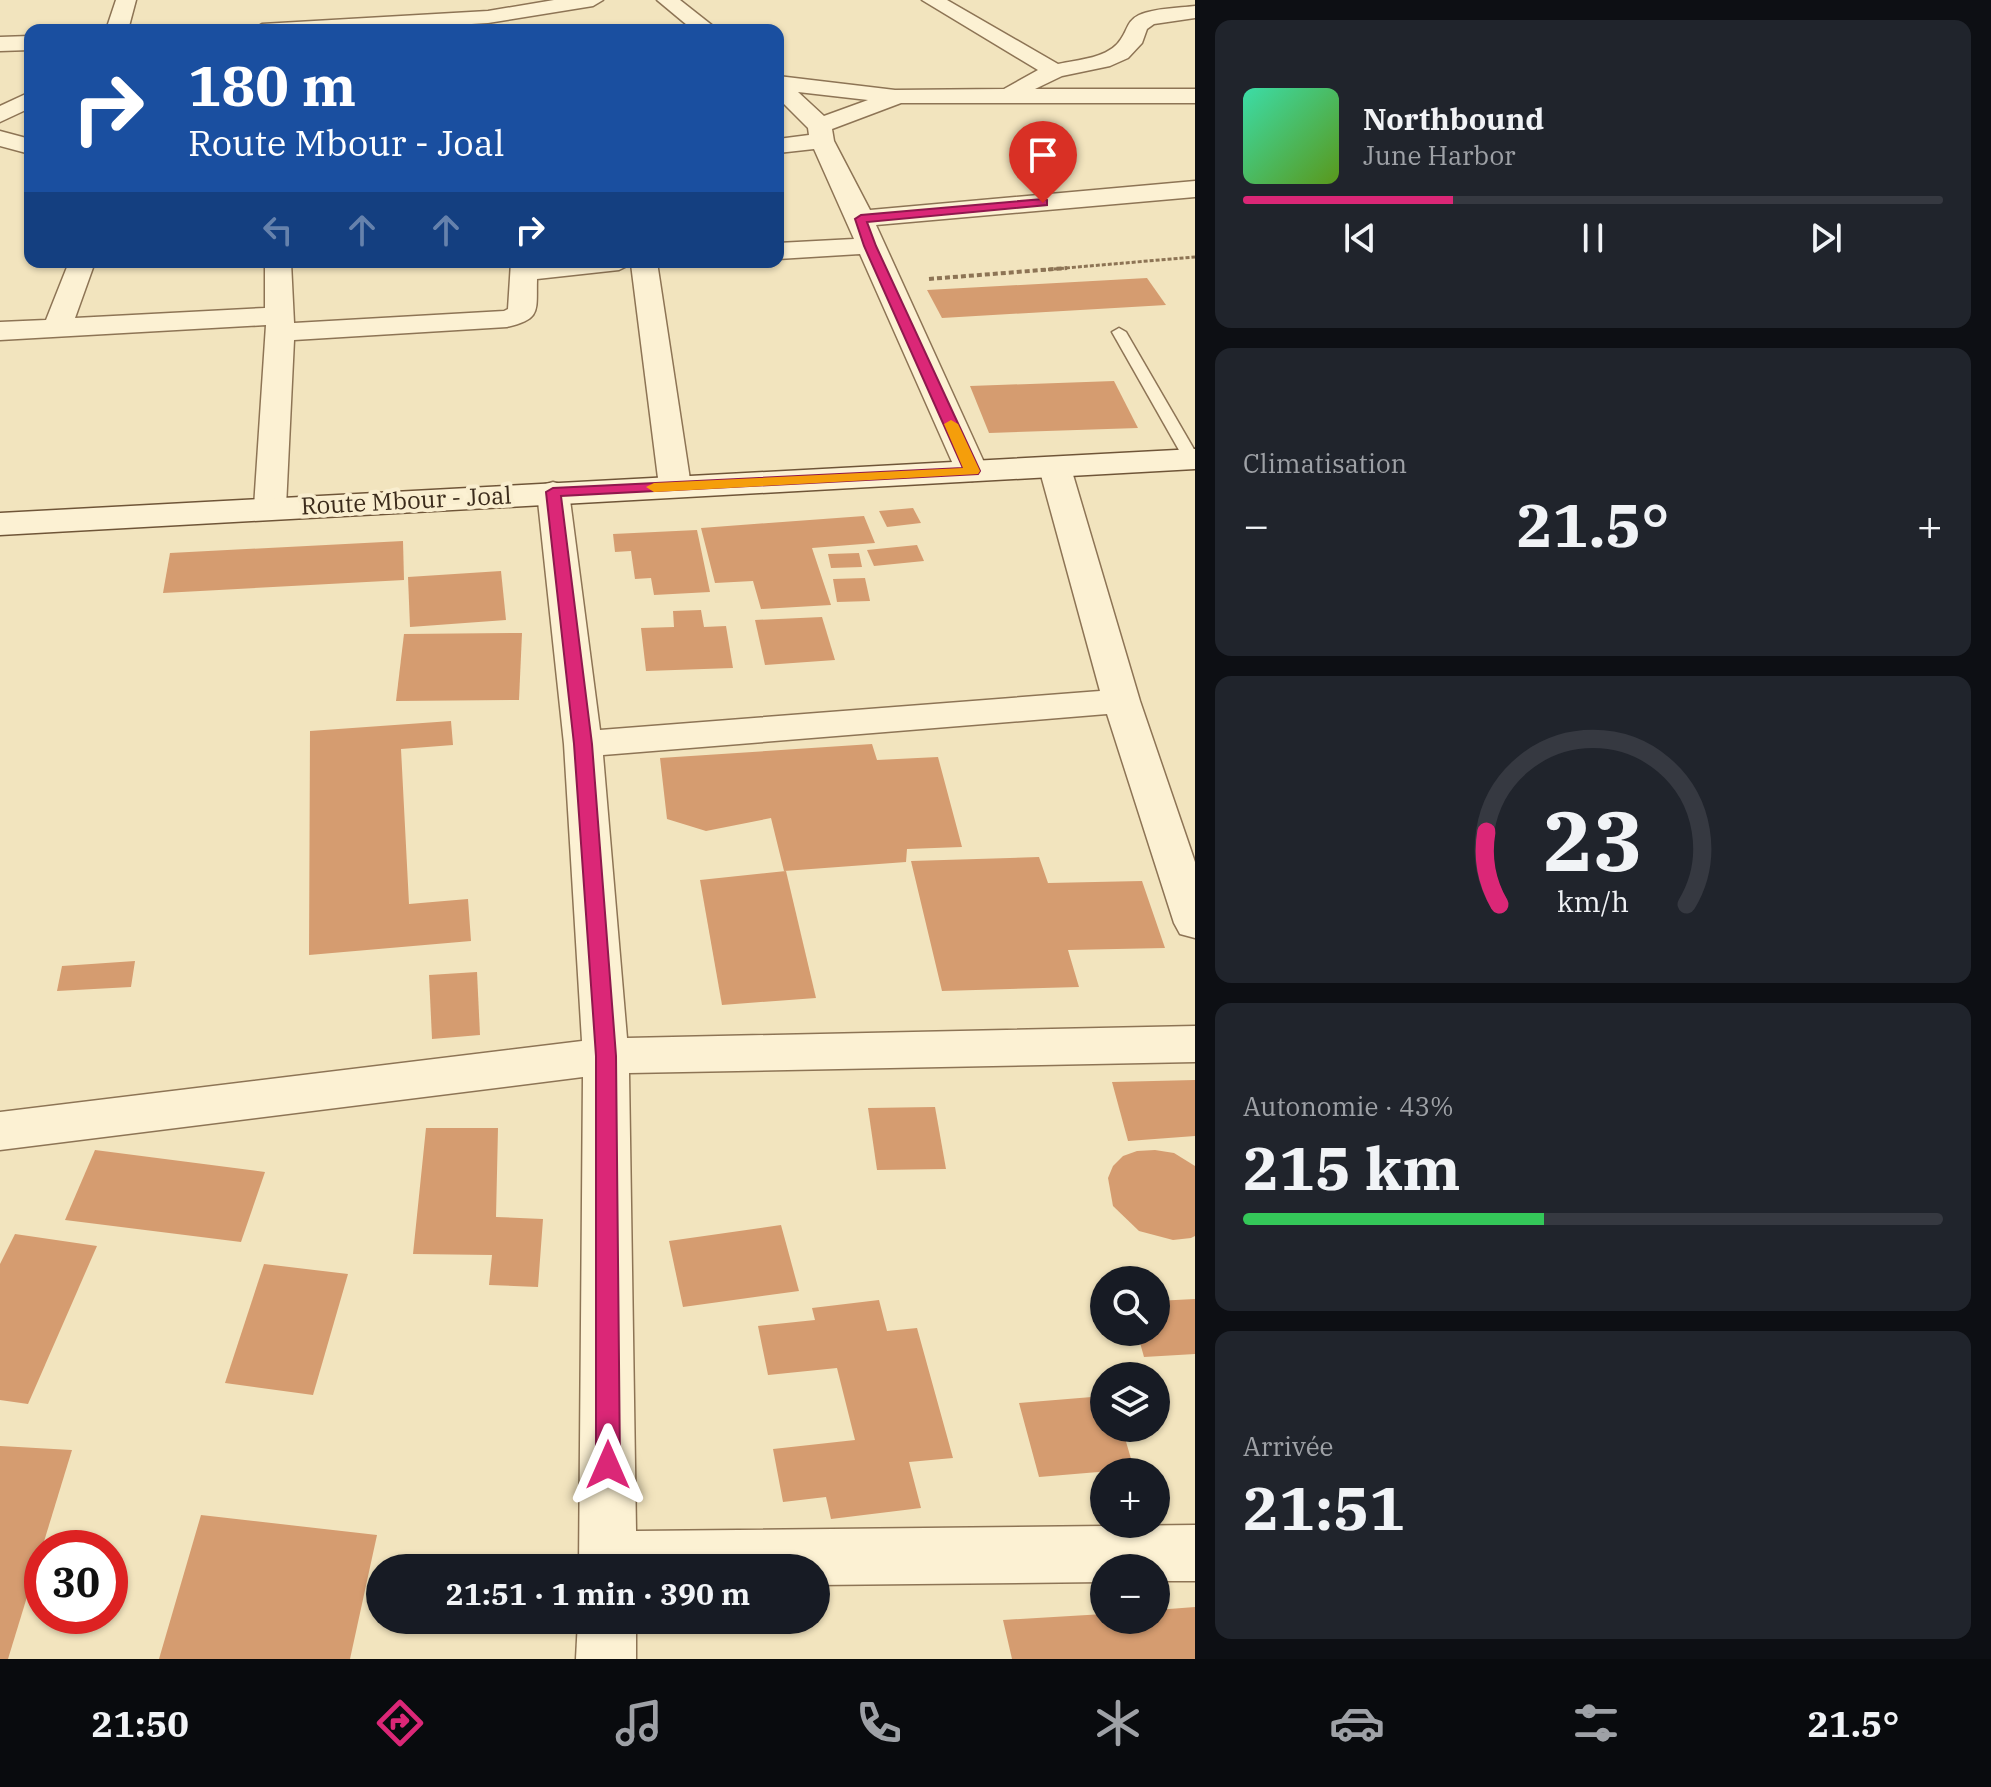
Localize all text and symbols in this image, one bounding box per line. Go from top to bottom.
text: 180 m [188,49,356,121]
icon: right [56,56,160,160]
text: Northbound [1363,99,1544,138]
text: Route Mbour - Joal [188,119,504,166]
pin [1009,121,1077,203]
icon: arrive [1021,133,1065,177]
text: June Harbor [1363,138,1516,172]
icon: left [256,208,300,252]
icon: ahead [340,208,384,252]
icon: ahead [424,208,468,252]
icon: right [508,208,552,252]
icon: previous [1338,216,1382,260]
icon: pause [1571,216,1615,260]
icon: next [1804,216,1848,260]
text: Climatisation [1243,446,1407,480]
street label: Route Mbour - Joal [300,479,512,521]
text: 21.5° [1516,485,1670,564]
text: − [1243,496,1269,553]
text: + [1917,496,1943,553]
text: 23 [1543,786,1643,894]
text: km/h [1557,884,1629,921]
text: Autonomie · 43% [1243,1089,1454,1123]
text: 215 km [1243,1128,1461,1207]
map controls [1090,1266,1170,1634]
button: search [1090,1266,1170,1346]
button: layers [1090,1362,1170,1442]
position arrow [566,1423,650,1507]
text: Arrivée [1243,1429,1334,1463]
button: + [1090,1458,1170,1538]
text: 21:51 [1243,1468,1405,1547]
speed limit sign: 30 [24,1530,128,1634]
button: − [1090,1554,1170,1634]
text: 21:51 · 1 min · 390 m [446,1574,750,1613]
icon: directions [372,1695,428,1751]
icon: music [611,1695,667,1751]
icon: phone [851,1695,907,1751]
icon: climate [1090,1695,1146,1751]
icon: car [1329,1695,1385,1751]
icon: filters [1568,1695,1624,1751]
text: 21:50 [92,1700,189,1747]
text: 21.5° [1807,1700,1899,1747]

